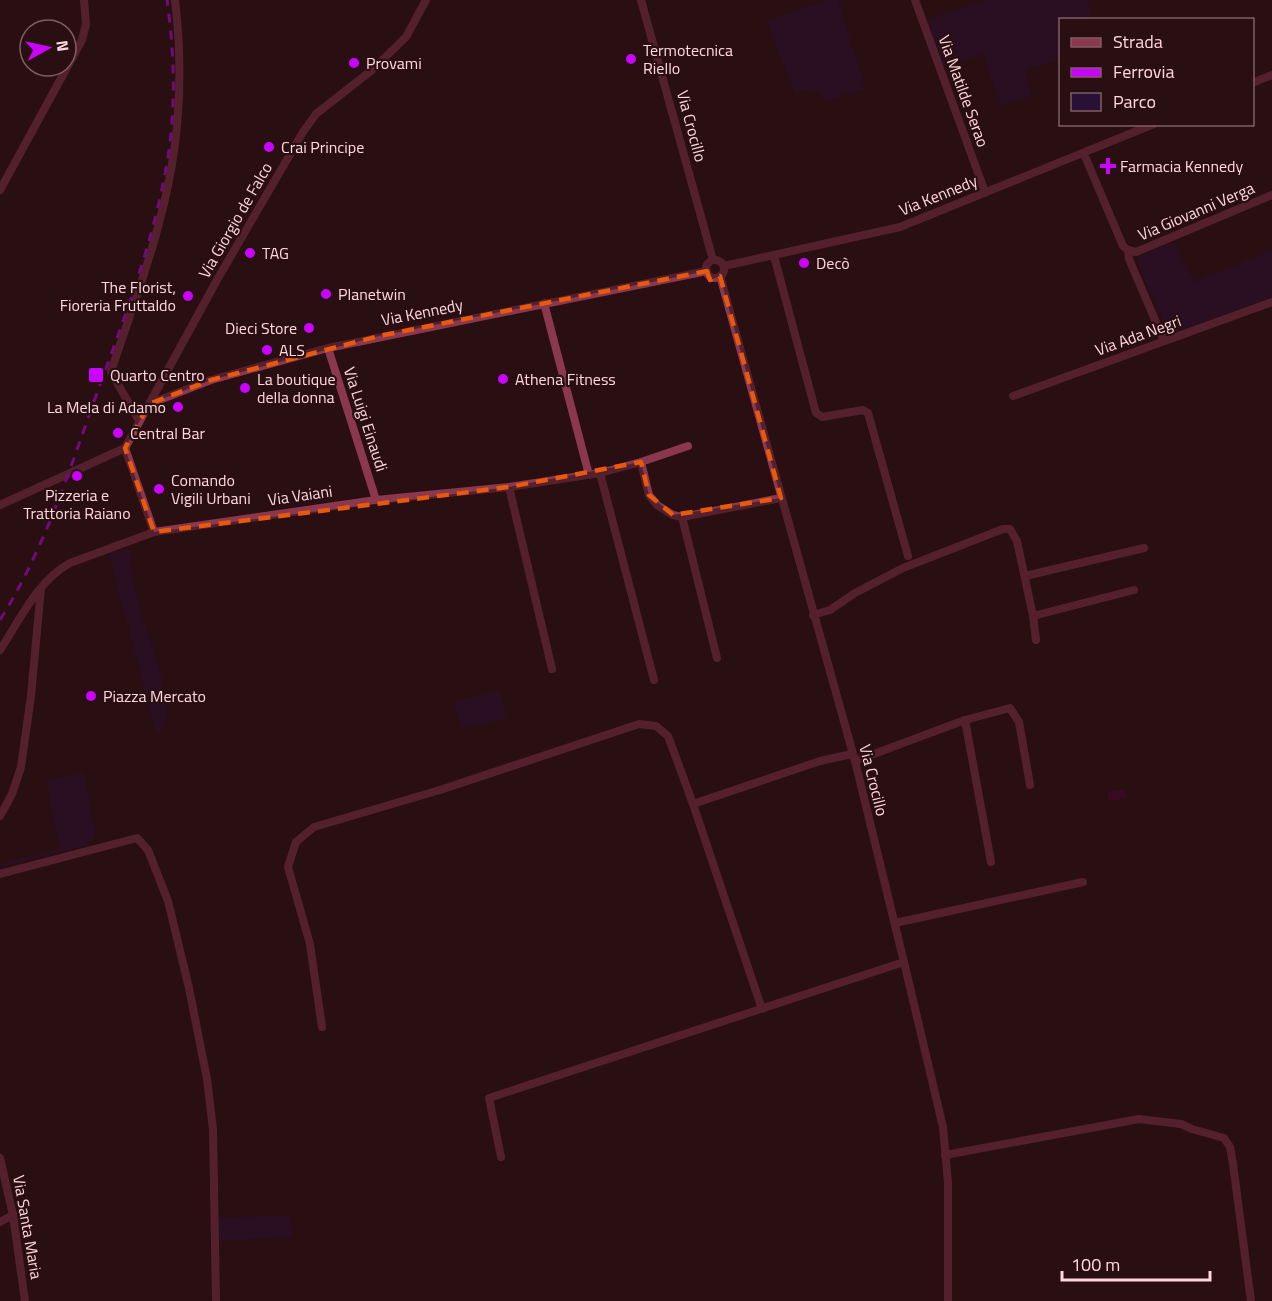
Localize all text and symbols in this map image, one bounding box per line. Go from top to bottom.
north arrow [18,18,78,78]
legend [1059,18,1254,126]
text: Strada [1113,28,1163,55]
street label: Via Matilde Serao [933,32,995,150]
place label: Termotecnica Riello [643,38,733,80]
text: N [50,39,76,53]
place label: Provami [366,51,422,75]
marker: Termotecnica Riello [624,52,638,66]
marker: Provami [347,56,361,70]
text: Ferrovia [1113,58,1174,85]
street label: Via Crocillo [671,88,713,164]
text: Parco [1113,88,1156,115]
place label: Crai Principe [281,135,364,159]
marker: Crai Principe [262,140,276,154]
place label: Farmacia Kennedy [1120,154,1244,178]
street label: Via Giorgio de Falco [192,158,278,282]
marker: Farmacia Kennedy [1101,159,1115,173]
street label: Via Kennedy [895,168,981,222]
street label: Via Giovanni Verga [1134,176,1258,246]
place label: TAG [262,241,289,265]
marker: TAG [243,246,257,260]
place label: Decò [816,251,850,275]
marker: Decò [797,256,811,270]
place label: The Florist, Fioreria Fruttaldo [60,275,176,317]
place label: Planetwin [338,282,406,306]
marker: Planetwin [319,287,333,301]
marker: The Florist, Fioreria Fruttaldo [181,289,195,303]
street label: Via Kennedy [379,292,465,332]
street label: Via Ada Negri [1092,308,1184,362]
place label: Dieci Store [225,316,297,340]
marker: Dieci Store [302,321,316,335]
place label: ALS [279,338,305,362]
marker: ALS [260,343,274,357]
place label: Quarto Centro [110,363,205,387]
street label: Via Luigi Einaudi [338,364,394,474]
marker: Quarto Centro [87,366,105,384]
place label: La boutique della donna [257,367,336,409]
place label: Athena Fitness [515,367,616,391]
marker: Athena Fitness [496,372,510,386]
marker: La boutique della donna [238,381,252,395]
place label: La Mela di Adamo [47,395,166,419]
marker: La Mela di Adamo [171,400,185,414]
place label: Central Bar [130,421,205,445]
marker: Central Bar [111,426,125,440]
place label: Comando Vigili Urbani [171,468,251,510]
marker: Pizzeria e Trattoria Raiano [70,469,84,483]
street label: Via Vaiani [266,479,334,511]
marker: Comando Vigili Urbani [152,482,166,496]
place label: Pizzeria e Trattoria Raiano [23,483,131,525]
place label: Piazza Mercato [103,684,206,708]
marker: Piazza Mercato [84,689,98,703]
street label: Via Crocillo [854,742,894,818]
street label: Via Santa Maria [7,1173,49,1281]
scale bar [1062,1244,1210,1282]
text: 100 m [1071,1251,1120,1278]

